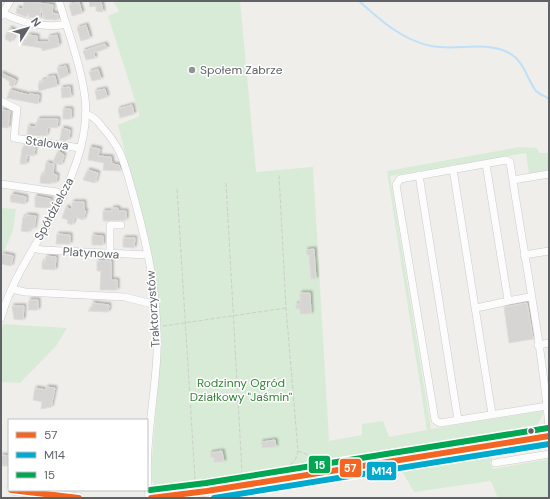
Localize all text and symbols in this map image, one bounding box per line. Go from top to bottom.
north arrow [8,8,48,48]
text: N [28,15,44,29]
place label: Społem Zabrze [200,62,283,78]
marker: Społem Zabrze [187,65,197,75]
street label: Stalowa [24,132,70,154]
street label: Spółdzielcza [31,175,77,243]
street label: Platynowa [62,244,120,262]
street label: Traktorzystów [142,270,164,348]
park label: Rodzinny Ogród Działkowy "Jaśmin" [190,375,293,405]
legend [8,419,148,491]
unlabelled marker [526,426,536,436]
text: 57 [44,427,58,443]
text: M14 [44,447,65,463]
line badge: 15 [308,455,331,474]
text: 15 [315,458,326,472]
line badge: 57 [339,458,362,478]
text: 57 [344,461,356,475]
line badge: M14 [366,461,397,481]
text: M14 [372,464,392,478]
text: 15 [44,467,55,483]

